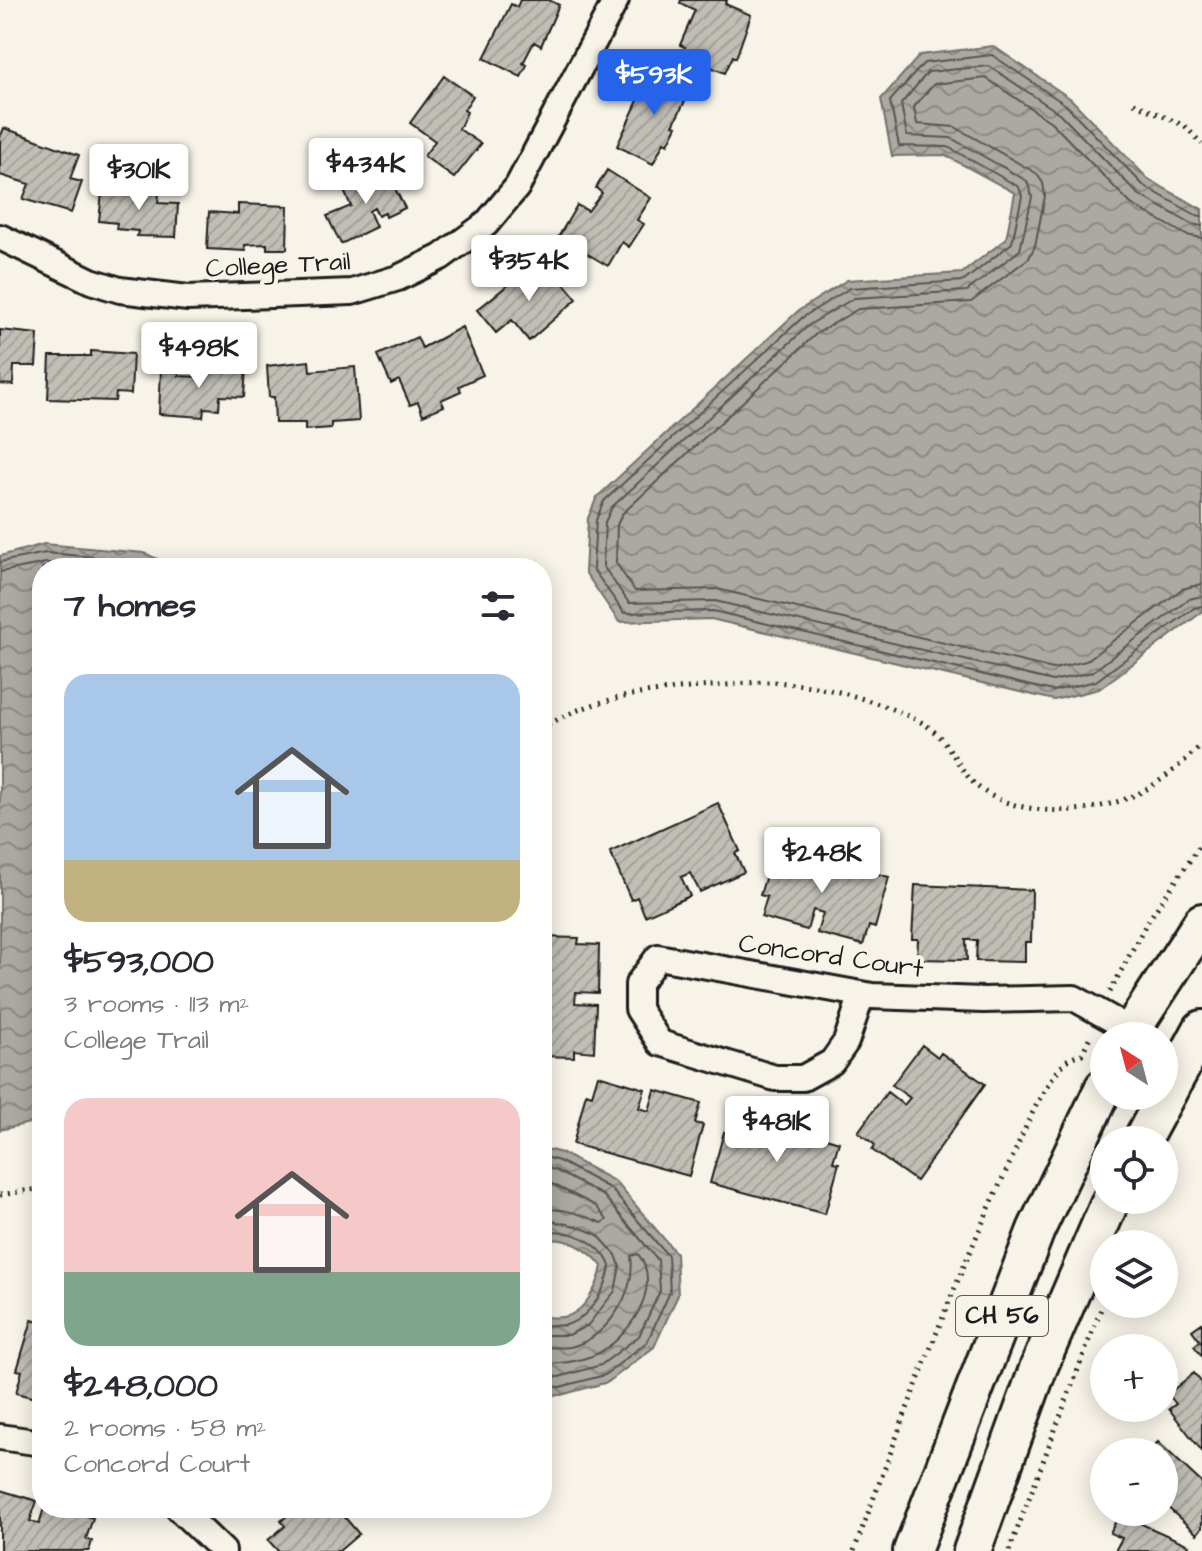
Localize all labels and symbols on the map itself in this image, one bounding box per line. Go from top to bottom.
pin: $593K [598,49,710,117]
pin: $434K [310,138,422,206]
pin: $301K [83,144,195,212]
pin: $354K [473,235,585,303]
street label: College Trail [205,243,351,289]
pin: $498K [143,322,255,390]
pin: $248K [766,827,878,895]
street label: Concord Court [736,925,926,987]
north arrow [1090,1022,1178,1110]
pin: $481K [721,1096,833,1164]
road number: CH 56 [956,1296,1048,1336]

